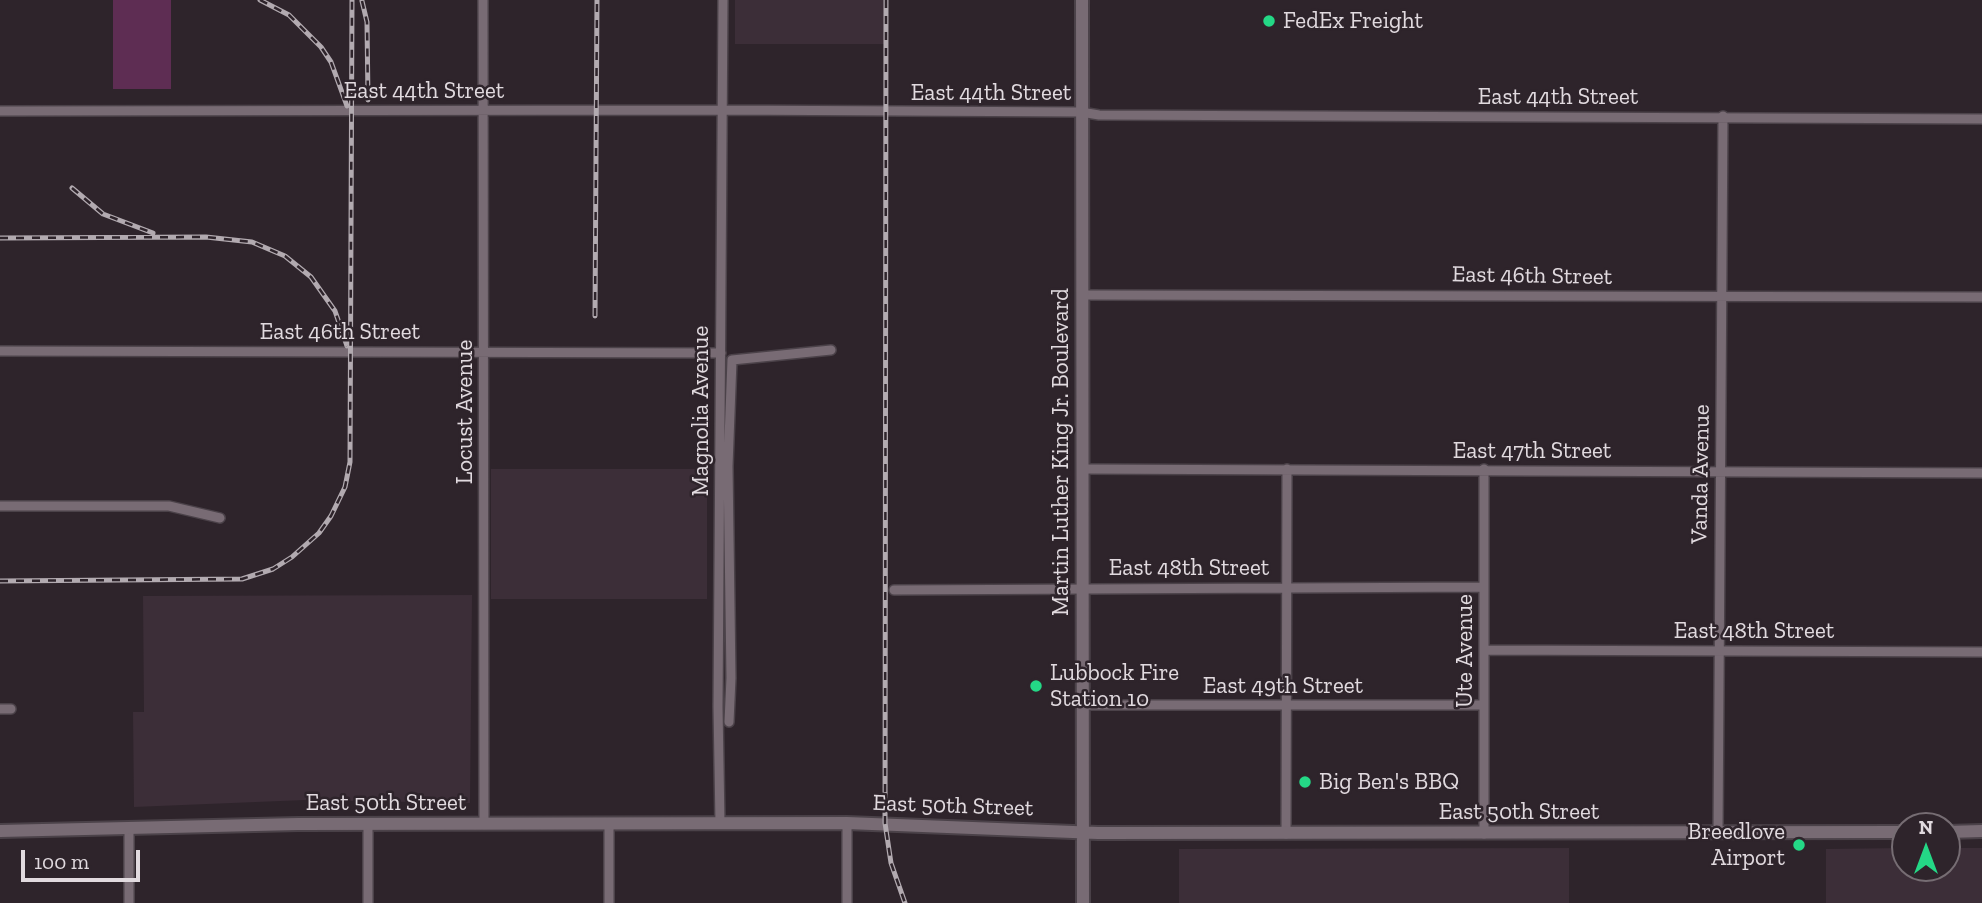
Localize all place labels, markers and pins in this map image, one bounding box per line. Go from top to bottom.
place label: FedEx Freight [1283,7,1423,35]
marker: FedEx Freight [1261,13,1277,29]
place label: Lubbock Fire Station 10 [1050,659,1179,713]
marker: Lubbock Fire Station 10 [1028,678,1044,694]
place label: Big Ben's BBQ [1319,768,1459,796]
marker: Big Ben's BBQ [1297,774,1313,790]
place label: Breedlove Airport [1688,818,1785,872]
marker: Breedlove Airport [1791,837,1807,853]

